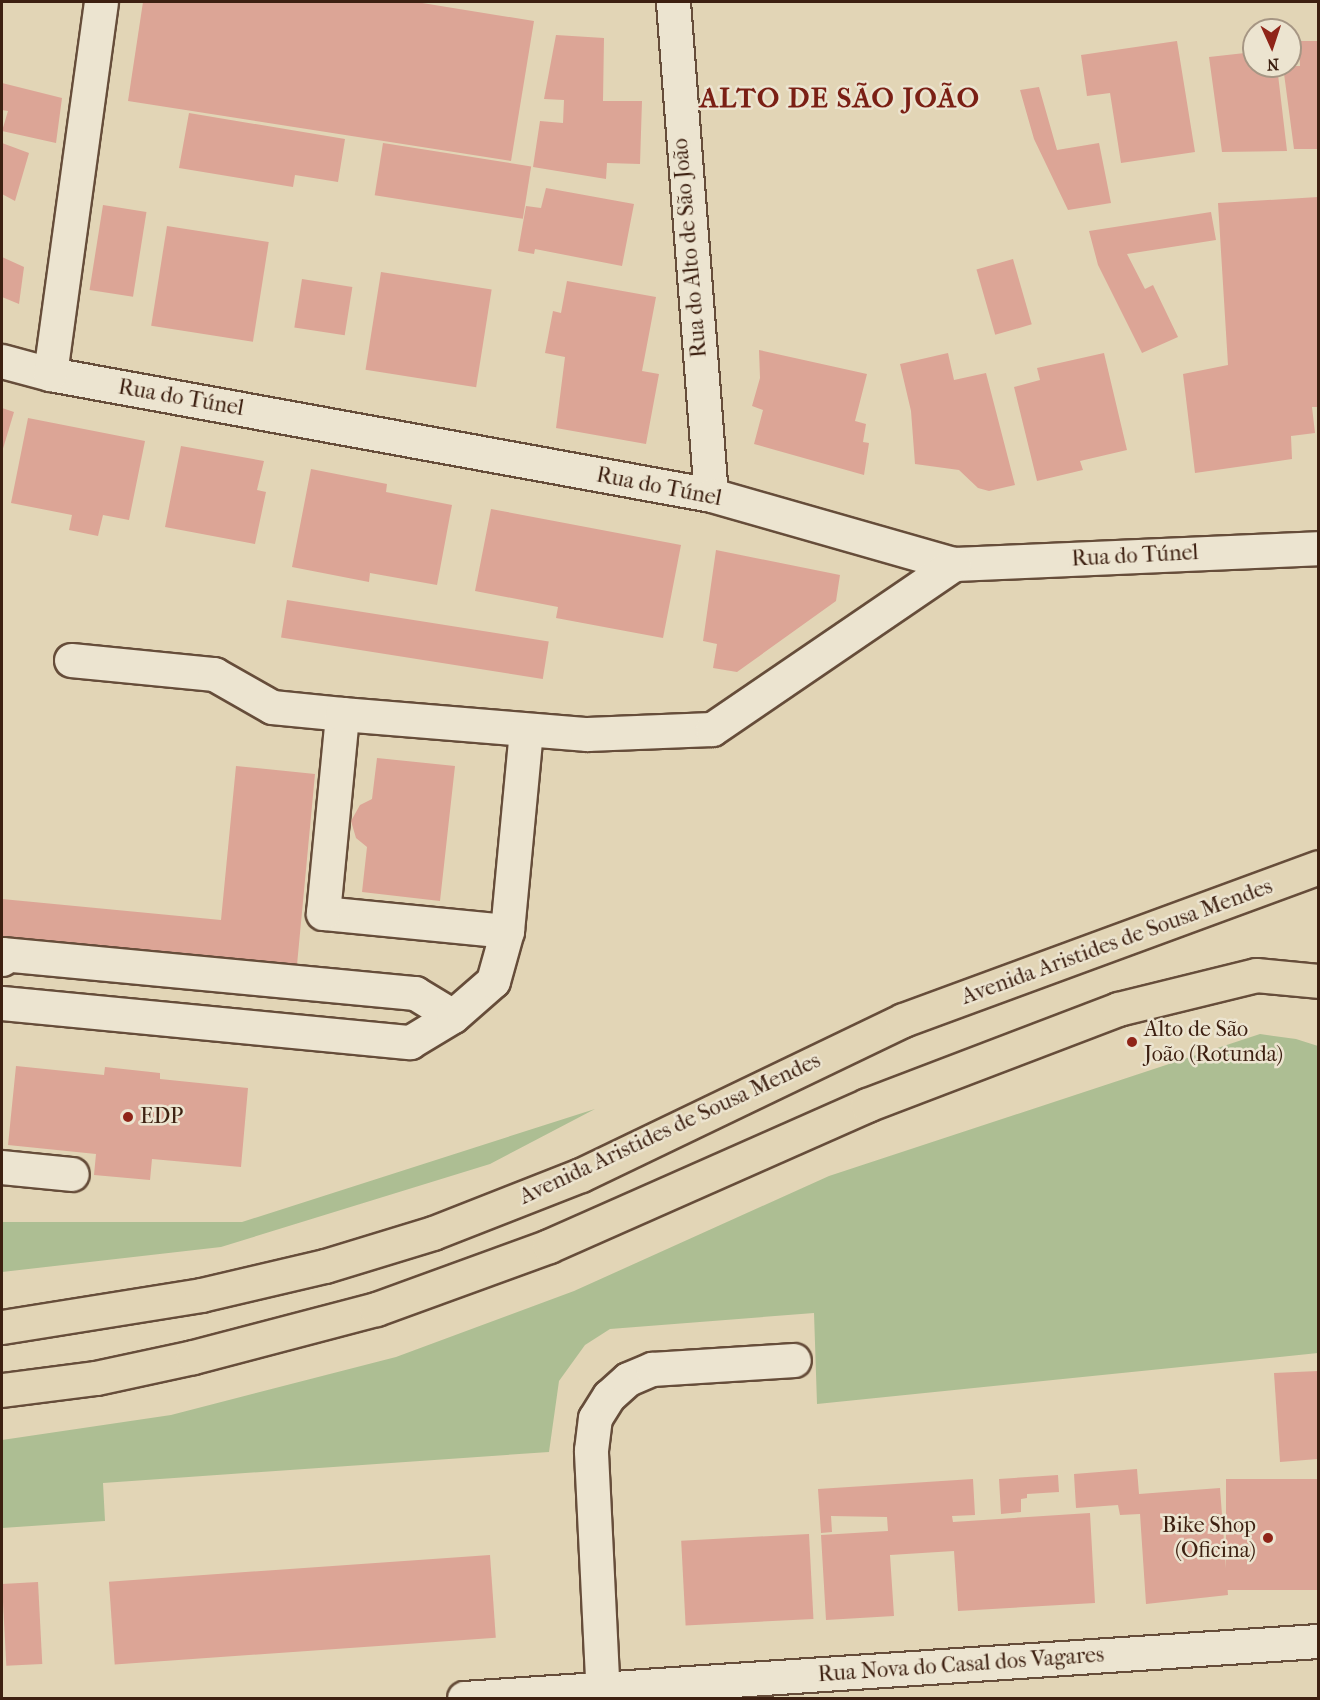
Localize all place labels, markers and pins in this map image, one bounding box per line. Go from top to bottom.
place label: Alto de São João (Rotunda) [1144,1016,1283,1068]
marker: Alto de São João (Rotunda) [1125,1035,1139,1049]
place label: EDP [140,1104,183,1130]
marker: EDP [121,1110,135,1124]
place label: Bike Shop (Oficina) [1162,1512,1256,1564]
marker: Bike Shop (Oficina) [1261,1531,1275,1545]

